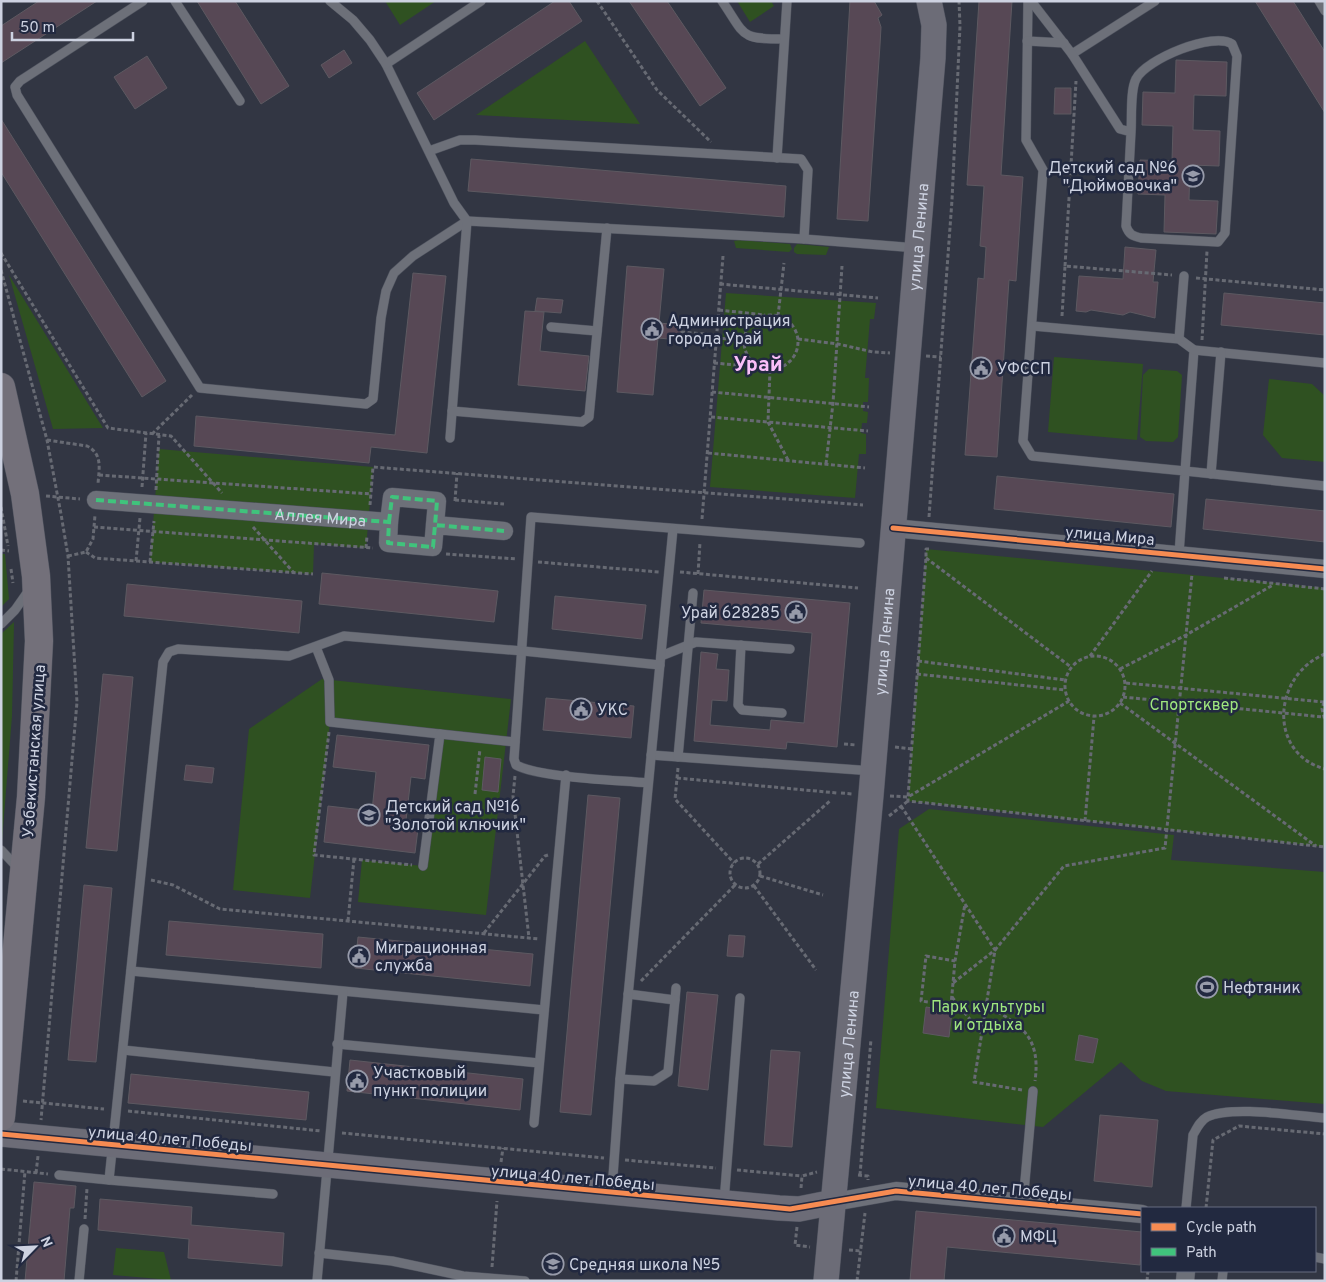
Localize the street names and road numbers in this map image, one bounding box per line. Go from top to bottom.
street label: улица Ленина [905,183,934,292]
street label: Аллея Мира [274,505,367,532]
street label: улица Мира [1064,523,1155,551]
street label: улица Ленина [871,587,900,696]
street label: Узбекистанская улица [19,664,51,838]
street label: улица Ленина [835,989,865,1099]
street label: улица 40 лет Победы [87,1123,253,1157]
street label: улица 40 лет Победы [490,1162,656,1196]
street label: улица 40 лет Победы [907,1172,1073,1206]

